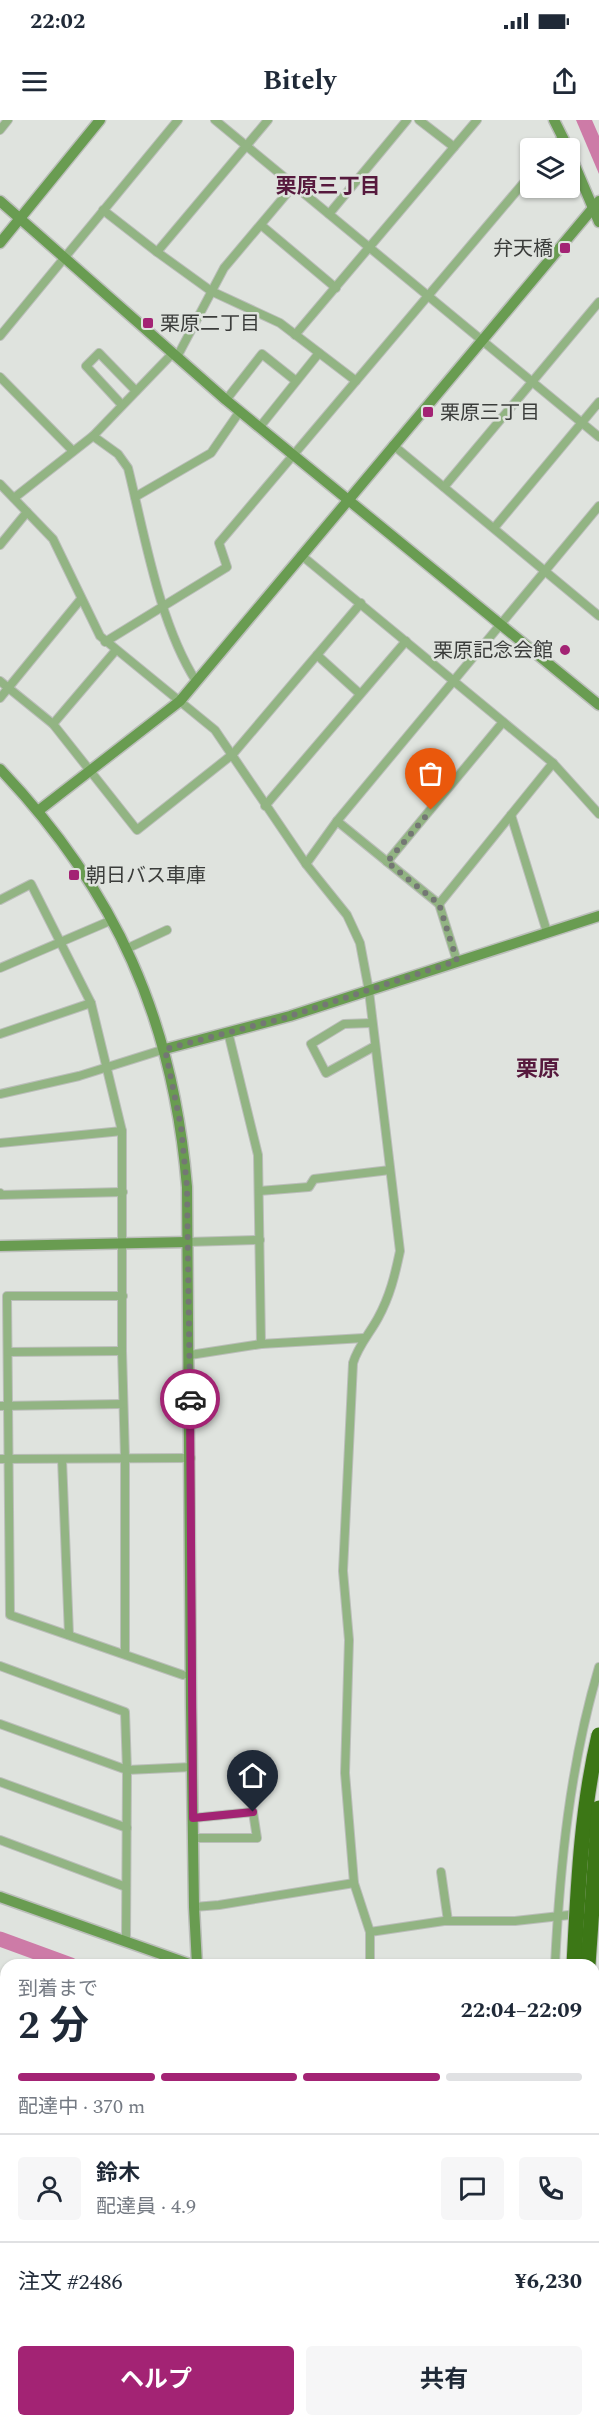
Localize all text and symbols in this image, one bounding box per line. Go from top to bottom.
text: 22:02 [30,5,85,38]
text: Bitely [263,60,336,102]
icon: menu [18,65,51,98]
icon: share [548,65,581,98]
map controls [520,138,580,198]
button: layers [520,138,580,198]
district label: 栗原三丁目 [276,171,381,203]
place label: 弁天橋 [493,234,553,264]
marker: 弁天橋 [558,241,572,255]
place label: 栗原二丁目 [160,309,260,339]
marker: 栗原二丁目 [141,316,155,330]
place label: 栗原三丁目 [440,398,540,428]
marker: 栗原三丁目 [421,405,435,419]
place label: 栗原記念会館 [433,636,553,666]
marker: 栗原記念会館 [558,643,572,657]
pin [405,748,456,810]
icon: bag [414,757,447,790]
place label: 朝日バス車庫 [86,861,206,891]
marker: 朝日バス車庫 [67,868,81,882]
district label: 栗原 [516,1053,560,1086]
courier [160,1369,220,1429]
icon: car [174,1383,207,1416]
pin [227,1750,278,1812]
icon: home [236,1759,269,1792]
text: 到着まで [18,1974,98,2004]
text: 22:04–22:09 [460,1994,582,2027]
text: 2 分 [18,1997,89,2056]
text: 配達中 · 370 m [18,2092,145,2122]
button: person [18,2157,81,2220]
text: 鈴木 [96,2157,140,2190]
button: chat [441,2157,504,2220]
button: phone [519,2157,582,2220]
text: 配達員 · 4.9 [96,2192,196,2222]
text: ¥6,230 [514,2265,582,2298]
text: 注文 #2486 [18,2266,123,2299]
button: ヘルプ [18,2346,294,2415]
button: 共有 [306,2346,582,2415]

